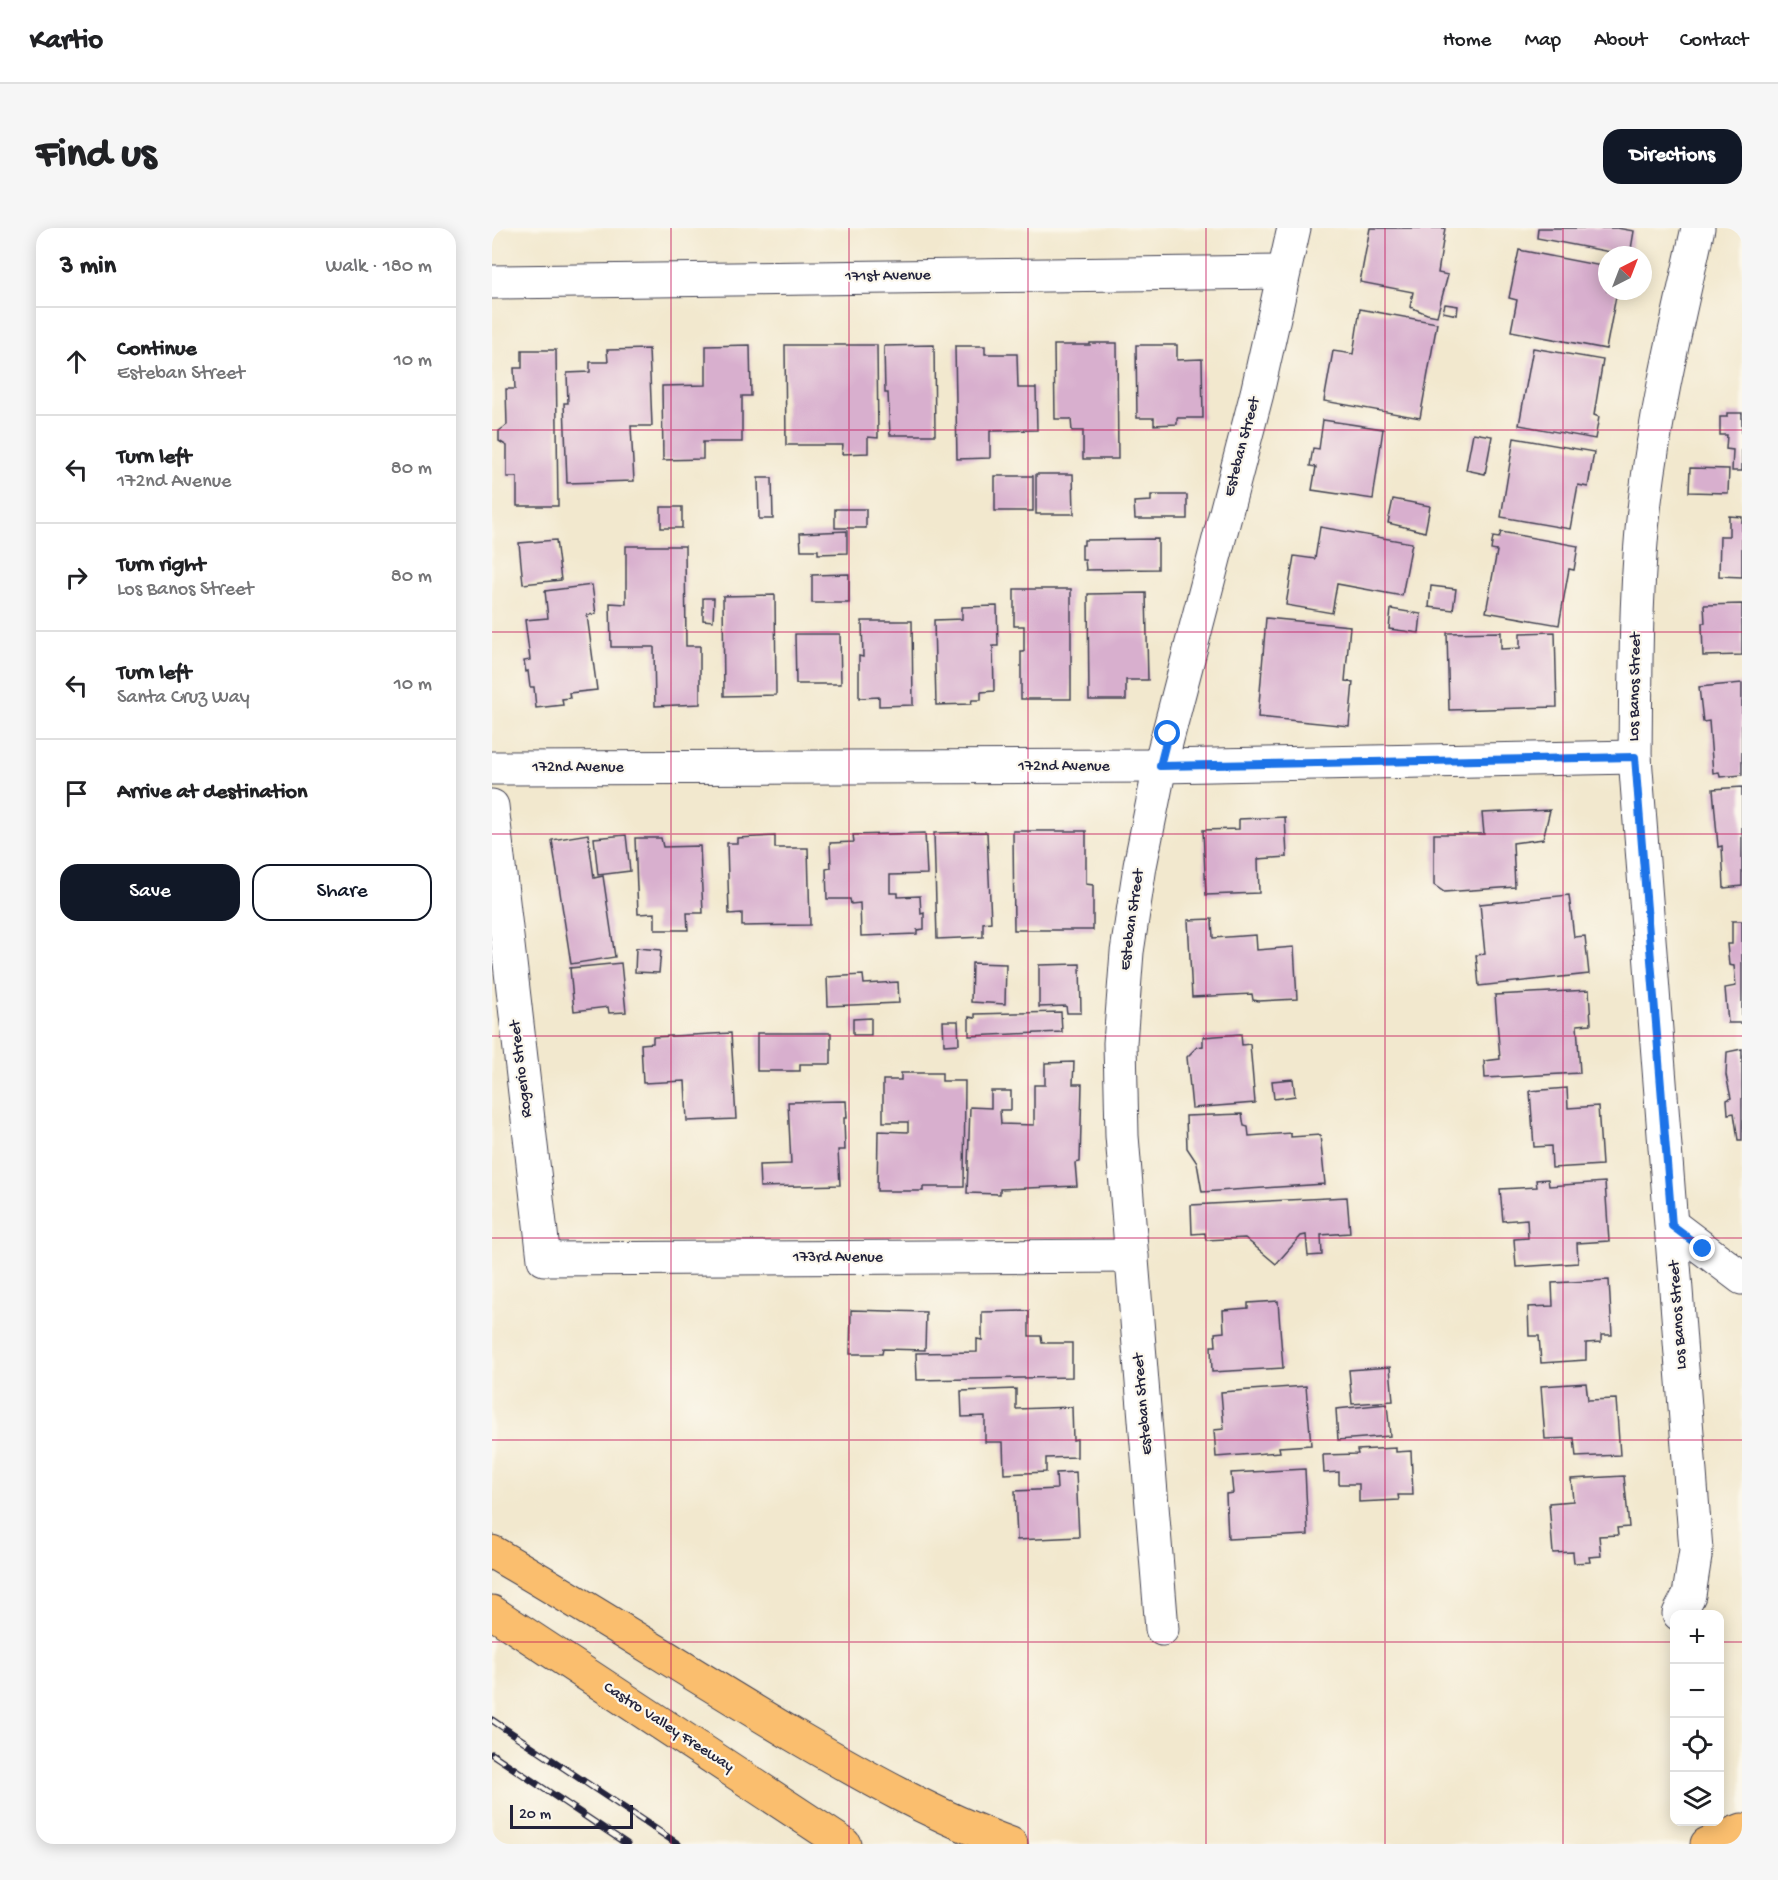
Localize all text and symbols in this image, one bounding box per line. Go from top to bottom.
text: Kartio [30,25,103,58]
text: Home [1443,29,1491,54]
text: Map [1524,29,1561,54]
text: About [1594,29,1647,54]
text: Contact [1680,29,1748,54]
button: Directions [1603,129,1742,184]
text: Find us [36,132,156,181]
north arrow [1598,246,1652,300]
text: 3 min [60,252,116,283]
text: Walk · 180 m [325,256,432,279]
street label: 171st Avenue [844,267,932,287]
text: Continue [117,337,197,363]
icon: ahead [60,345,93,378]
text: 10 m [394,350,432,373]
text: Esteban Street [117,363,245,386]
street label: Esteban Street [1221,394,1266,499]
text: Turn left [117,445,191,471]
icon: left [60,453,93,486]
text: 80 m [391,458,432,481]
text: 172nd Avenue [117,471,231,494]
text: Turn right [117,553,205,579]
icon: right [60,561,93,594]
text: 80 m [391,566,432,589]
text: Los Banos Street [117,579,253,602]
street label: Los Banos Street [1626,631,1646,742]
text: Turn left [117,661,191,687]
icon: left [60,669,93,702]
text: 10 m [394,674,432,697]
text: Santa Cruz Way [117,687,250,710]
route start [1154,720,1180,746]
street label: 172nd Avenue [1017,758,1110,777]
street label: 172nd Avenue [531,759,624,778]
icon: arrive [60,777,93,810]
text: Arrive at destination [117,780,307,806]
button: Save [60,864,240,921]
button: Share [252,864,432,921]
street label: Esteban Street [1116,867,1150,972]
street label: Rogerio Street [506,1018,537,1119]
route end [1689,1235,1715,1261]
street label: 173rd Avenue [792,1249,884,1268]
street label: Los Banos Street [1666,1258,1692,1370]
street label: Esteban Street [1130,1351,1158,1456]
map controls [1670,1610,1724,1826]
button: + [1670,1610,1724,1664]
button: − [1670,1664,1724,1718]
street label: Castro Valley Freeway [599,1679,737,1777]
button: locate [1670,1718,1724,1772]
button: layers [1670,1772,1724,1826]
scale bar [510,1802,633,1830]
text: 20 m [519,1806,551,1825]

